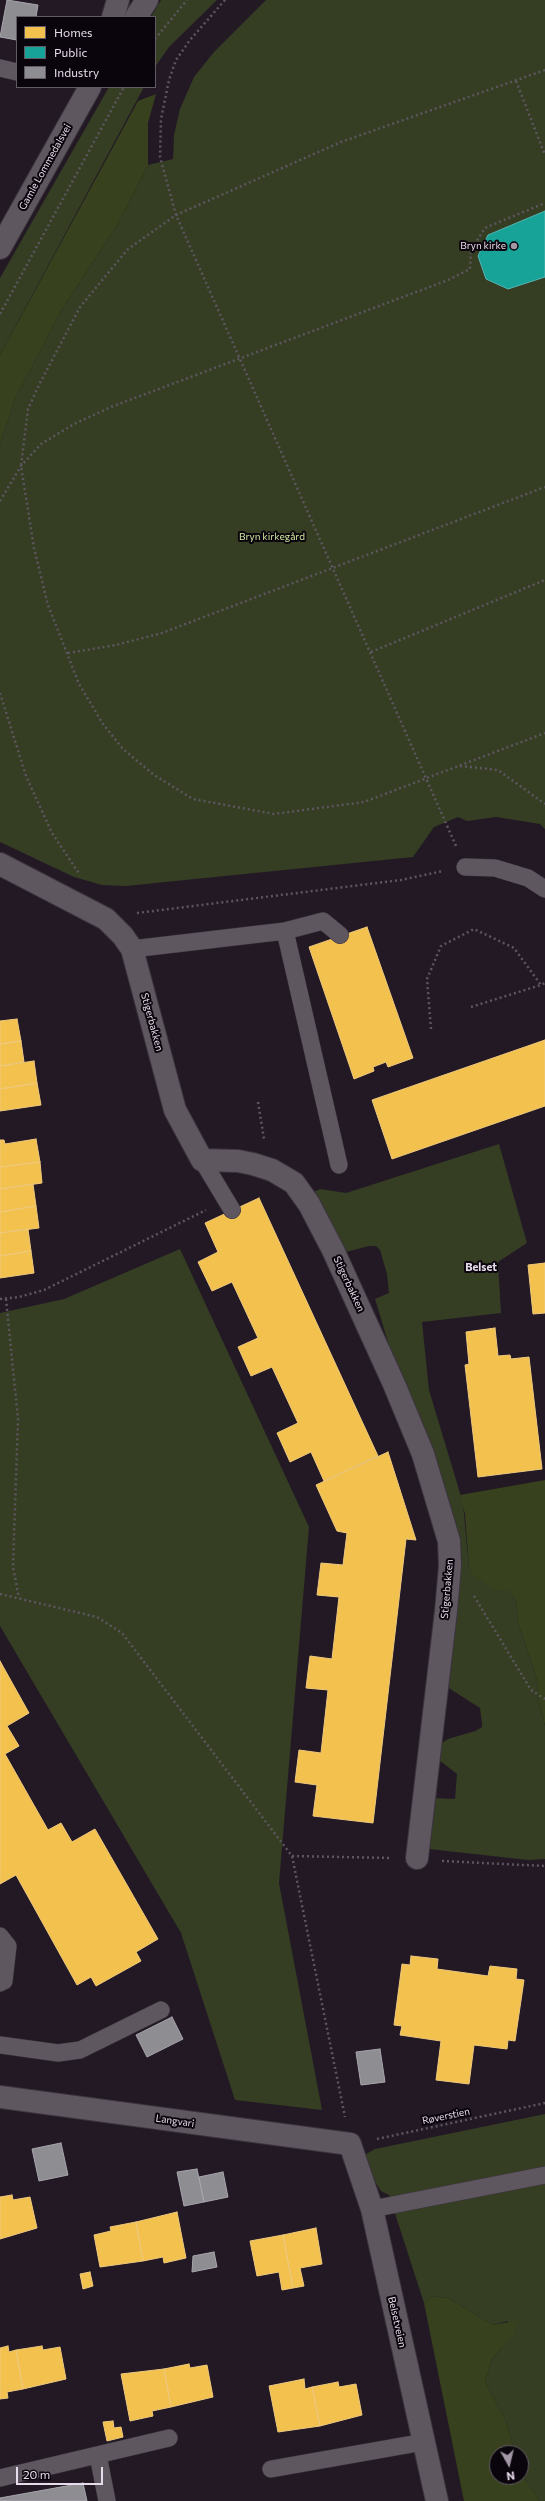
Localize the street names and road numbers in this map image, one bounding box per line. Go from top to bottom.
street label: Gamle Lommedalsvei [16,122,74,212]
street label: Stigerbakken [138,992,166,1052]
street label: Stigerbakken [331,1254,367,1314]
street label: Stigerbakken [438,1559,456,1619]
street label: Røverstien [421,2105,471,2127]
street label: Langvari [155,2112,195,2130]
street label: Belsetveien [385,2295,409,2349]

